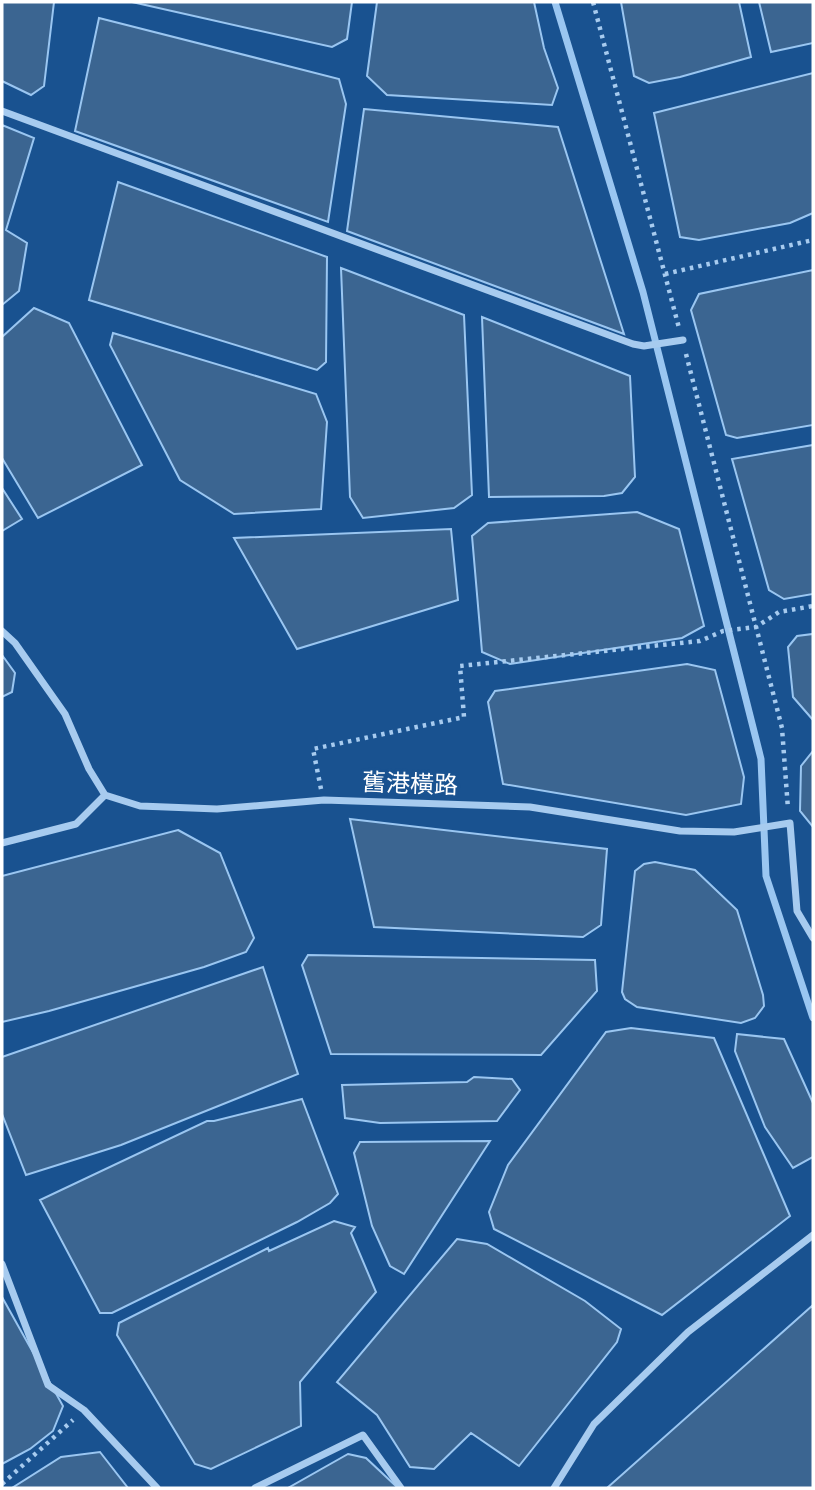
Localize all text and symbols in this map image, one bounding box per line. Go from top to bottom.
street label: 舊港橫路 [361,763,459,803]

